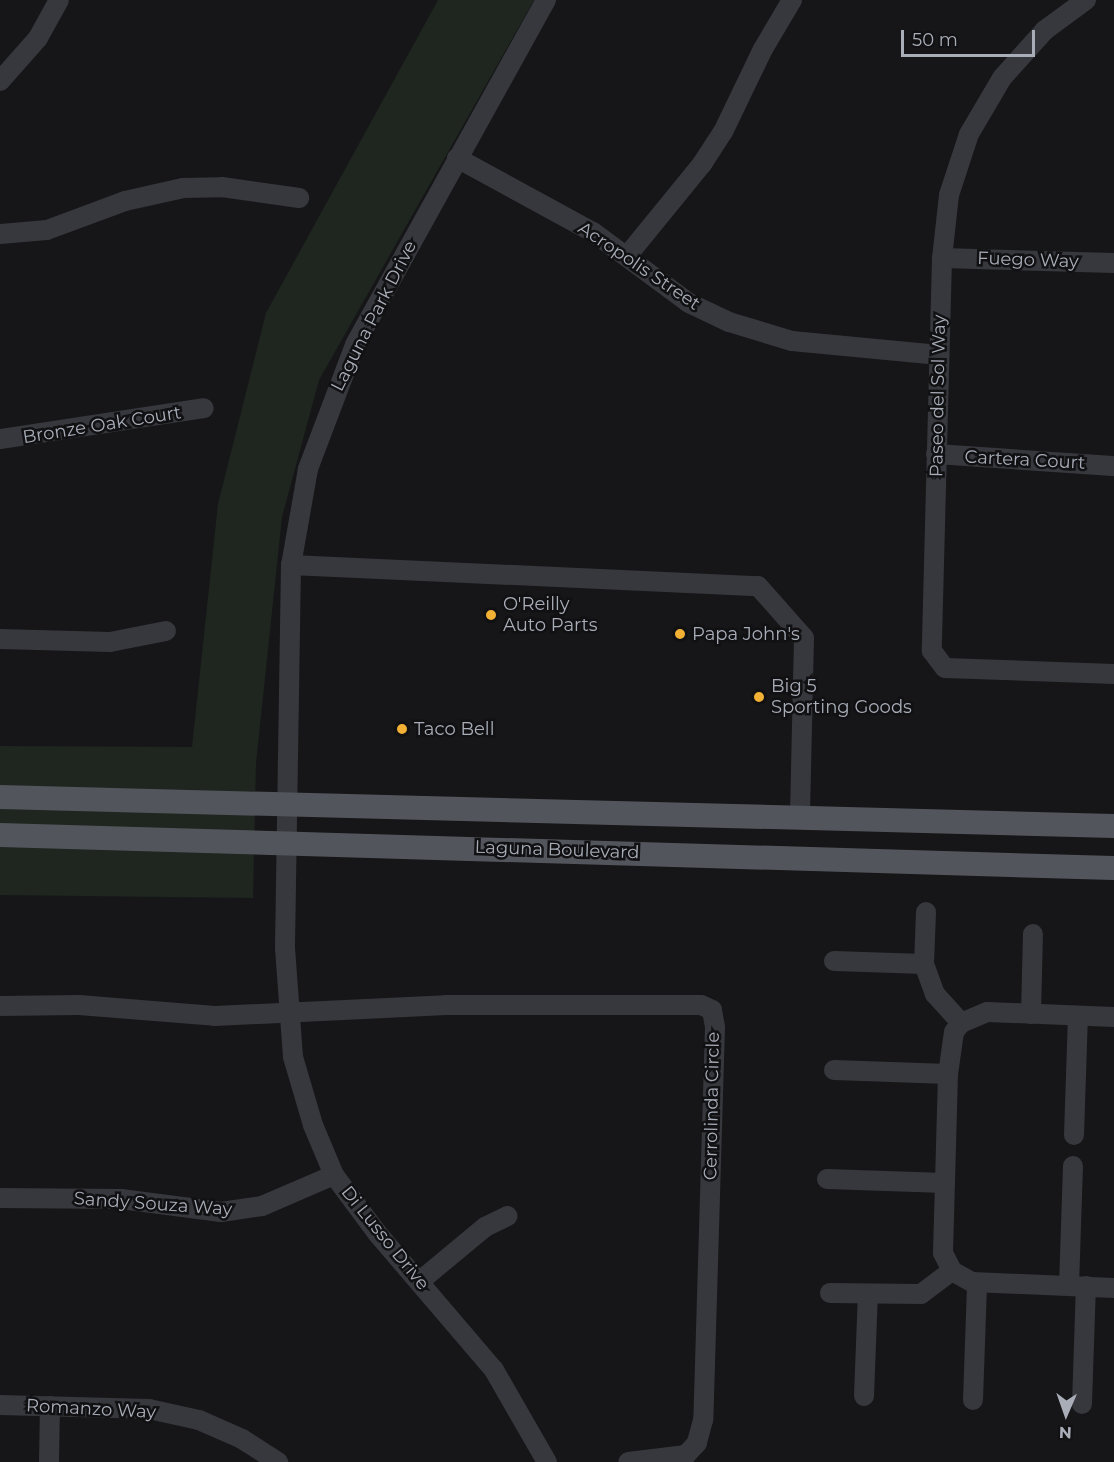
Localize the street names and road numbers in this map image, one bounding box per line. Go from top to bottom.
street label: Acropolis Street [574,217,704,315]
street label: Laguna Park Drive [327,237,421,395]
street label: Fuego Way [977,247,1079,273]
street label: Paseo del Sol Way [926,315,950,477]
street label: Bronze Oak Court [21,402,183,448]
street label: Cartera Court [964,446,1086,474]
street label: Laguna Boulevard [474,836,640,864]
street label: Cerrolinda Circle [700,1032,724,1180]
street label: Di Lusso Drive [336,1182,434,1294]
street label: Sandy Souza Way [73,1188,233,1220]
street label: Romanzo Way [25,1395,157,1423]

